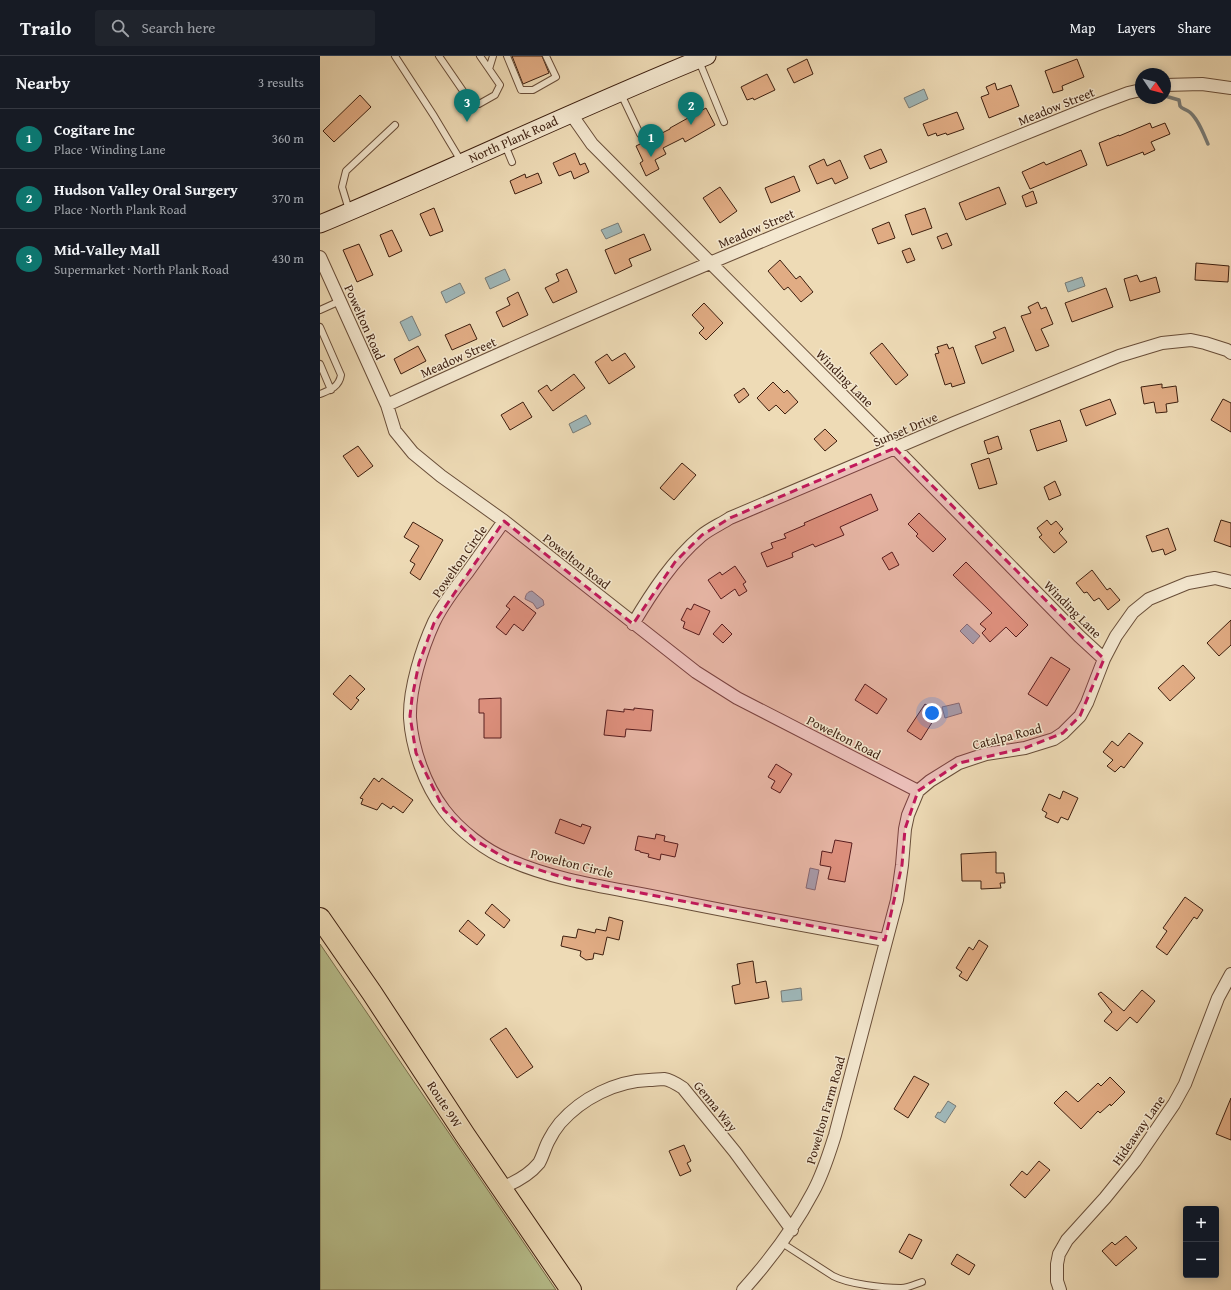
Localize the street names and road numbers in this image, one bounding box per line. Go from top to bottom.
street label: Meadow Street [1015,82,1098,130]
street label: North Plank Road [465,111,561,168]
street label: Meadow Street [715,204,798,253]
street label: Powelton Road [339,281,390,363]
street label: Meadow Street [417,332,500,383]
street label: Winding Lane [811,345,878,412]
street label: Sunset Drive [870,407,940,452]
street label: Powelton Circle [427,521,491,601]
street label: Powelton Road [539,529,614,594]
street label: Winding Lane [1039,576,1106,643]
street label: Powelton Road [803,711,884,764]
street label: Catalpa Road [970,719,1044,754]
street label: Powelton Circle [528,844,615,883]
street label: Powelton Farm Road [801,1054,850,1166]
street label: Route 9W [422,1077,467,1131]
street label: Genna Way [689,1077,742,1136]
street label: Hideaway Lane [1107,1091,1170,1169]

